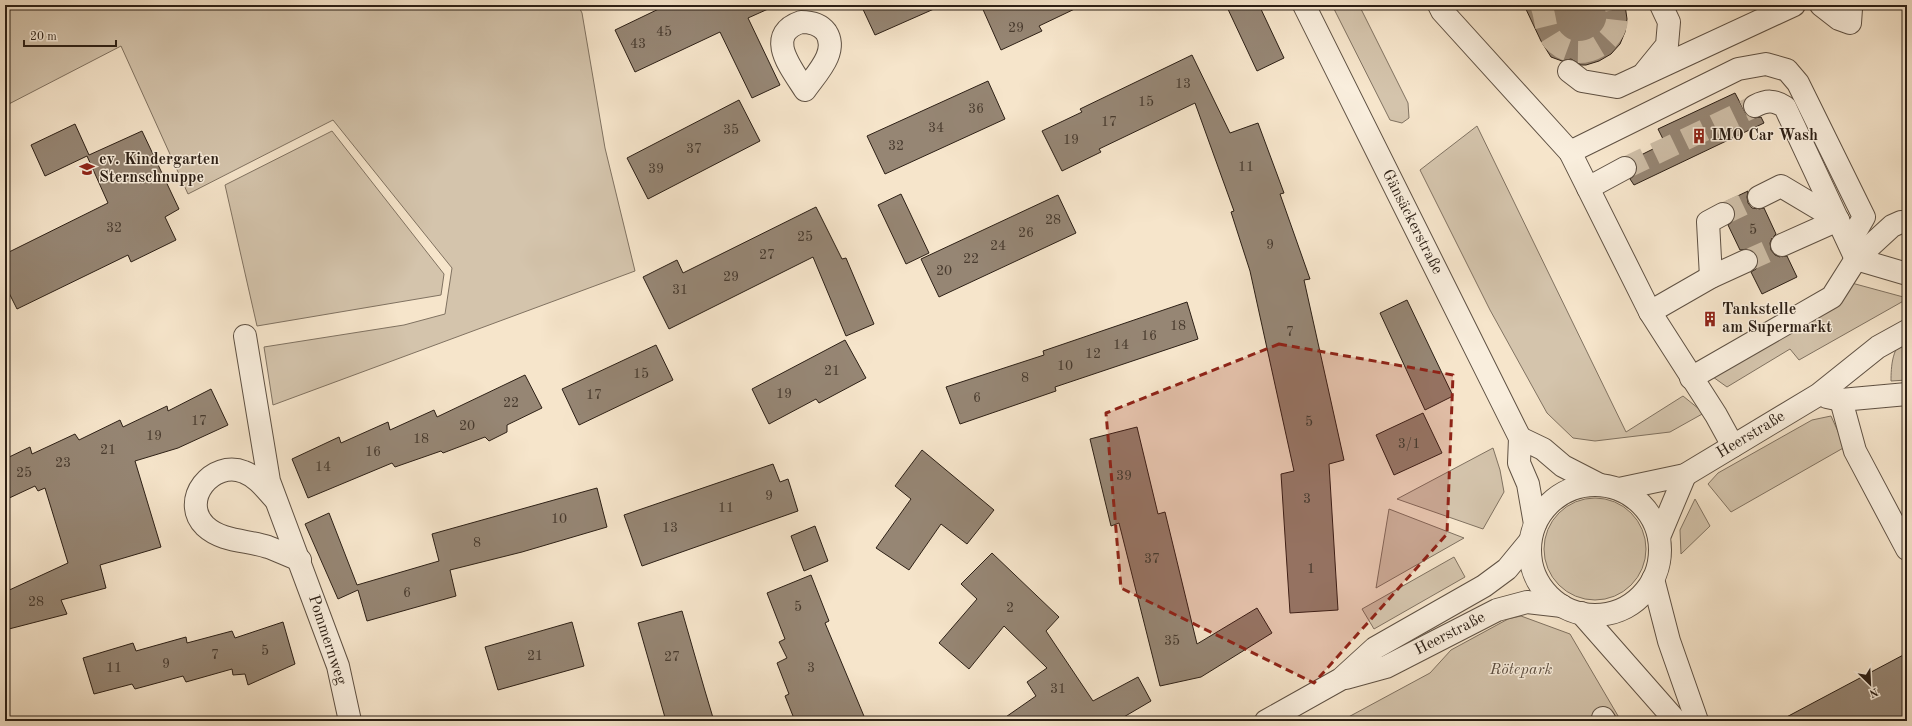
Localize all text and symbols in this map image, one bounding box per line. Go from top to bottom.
house number: 29 [1008,21,1024,35]
scale bar [24,22,116,48]
house number: 45 [656,25,672,39]
text: 20 m [30,31,57,43]
house number: 43 [630,37,646,51]
house number: 13 [1175,77,1191,91]
house number: 15 [1138,95,1154,109]
house number: 36 [968,102,984,116]
house number: 17 [1101,115,1117,129]
house number: 34 [928,121,944,135]
house number: 35 [723,123,739,137]
building icon: IMO Car Wash [1690,127,1708,145]
place label: IMO Car Wash [1711,128,1818,144]
house number: 19 [1063,133,1079,147]
house number: 32 [888,139,904,153]
house number: 37 [686,142,702,156]
place label: ev. Kindergarten Sternschnuppe [99,152,219,186]
school or university icon: ev. Kindergarten Sternschnuppe [78,160,96,178]
house number: 11 [1238,160,1254,174]
house number: 39 [648,162,664,176]
street label: Gänsäckerstraße [1379,167,1445,277]
house number: 28 [1045,213,1061,227]
house number: 32 [106,221,122,235]
house number: 5 [1749,223,1757,237]
house number: 26 [1018,226,1034,240]
house number: 25 [797,230,813,244]
house number: 9 [1266,238,1274,252]
house number: 24 [990,239,1006,253]
house number: 27 [759,248,775,262]
house number: 22 [963,252,979,266]
house number: 20 [936,264,952,278]
house number: 29 [723,270,739,284]
house number: 31 [672,283,688,297]
place label: Tankstelle am Supermarkt [1722,302,1832,336]
building icon: Tankstelle am Supermarkt [1701,310,1719,328]
house number: 18 [1170,319,1186,333]
house number: 7 [1286,325,1294,339]
house number: 16 [1141,329,1157,343]
house number: 14 [1113,338,1129,352]
house number: 12 [1085,347,1101,361]
house number: 10 [1057,359,1073,373]
house number: 21 [824,364,840,378]
house number: 15 [633,367,649,381]
house number: 8 [1021,371,1029,385]
house number: 19 [776,387,792,401]
house number: 17 [586,388,602,402]
house number: 6 [973,391,981,405]
house number: 22 [503,396,519,410]
street label: Heerstraße [1714,408,1788,462]
house number: 17 [191,414,207,428]
house number: 5 [1305,415,1313,429]
house number: 20 [459,419,475,433]
house number: 19 [146,429,162,443]
house number: 18 [413,432,429,446]
house number: 3/1 [1398,437,1420,451]
house number: 21 [100,443,116,457]
house number: 16 [365,445,381,459]
house number: 23 [55,456,71,470]
house number: 14 [315,460,331,474]
house number: 25 [16,466,32,480]
house number: 39 [1116,469,1132,483]
house number: 9 [765,489,773,503]
house number: 3 [1303,492,1311,506]
house number: 11 [718,501,734,515]
house number: 10 [551,512,567,526]
house number: 13 [662,521,678,535]
house number: 8 [473,536,481,550]
house number: 37 [1144,552,1160,566]
house number: 1 [1307,562,1315,576]
house number: 6 [403,586,411,600]
street label: Pommernweg [305,593,349,687]
house number: 28 [28,595,44,609]
house number: 5 [794,600,802,614]
house number: 2 [1006,601,1014,615]
street label: Heerstraße [1412,609,1488,659]
house number: 35 [1164,634,1180,648]
house number: 5 [261,644,269,658]
house number: 7 [211,648,219,662]
house number: 21 [527,649,543,663]
house number: 27 [664,650,680,664]
house number: 9 [162,657,170,671]
house number: 11 [106,661,122,675]
house number: 3 [807,661,815,675]
park label: Rötepark [1489,662,1552,678]
north arrow [1850,664,1890,704]
house number: 31 [1050,682,1066,696]
text: N [1867,685,1880,699]

